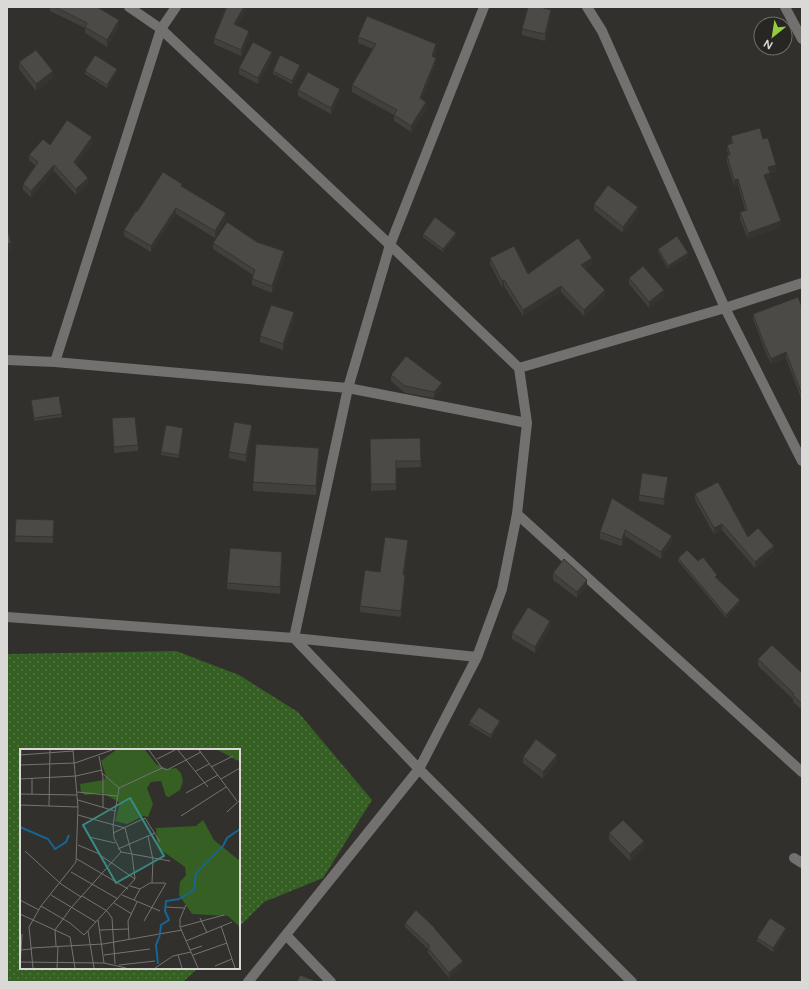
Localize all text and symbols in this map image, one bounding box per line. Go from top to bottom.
north arrow [753,16,793,56]
text: N [761,36,775,52]
inset map [20,749,240,969]

